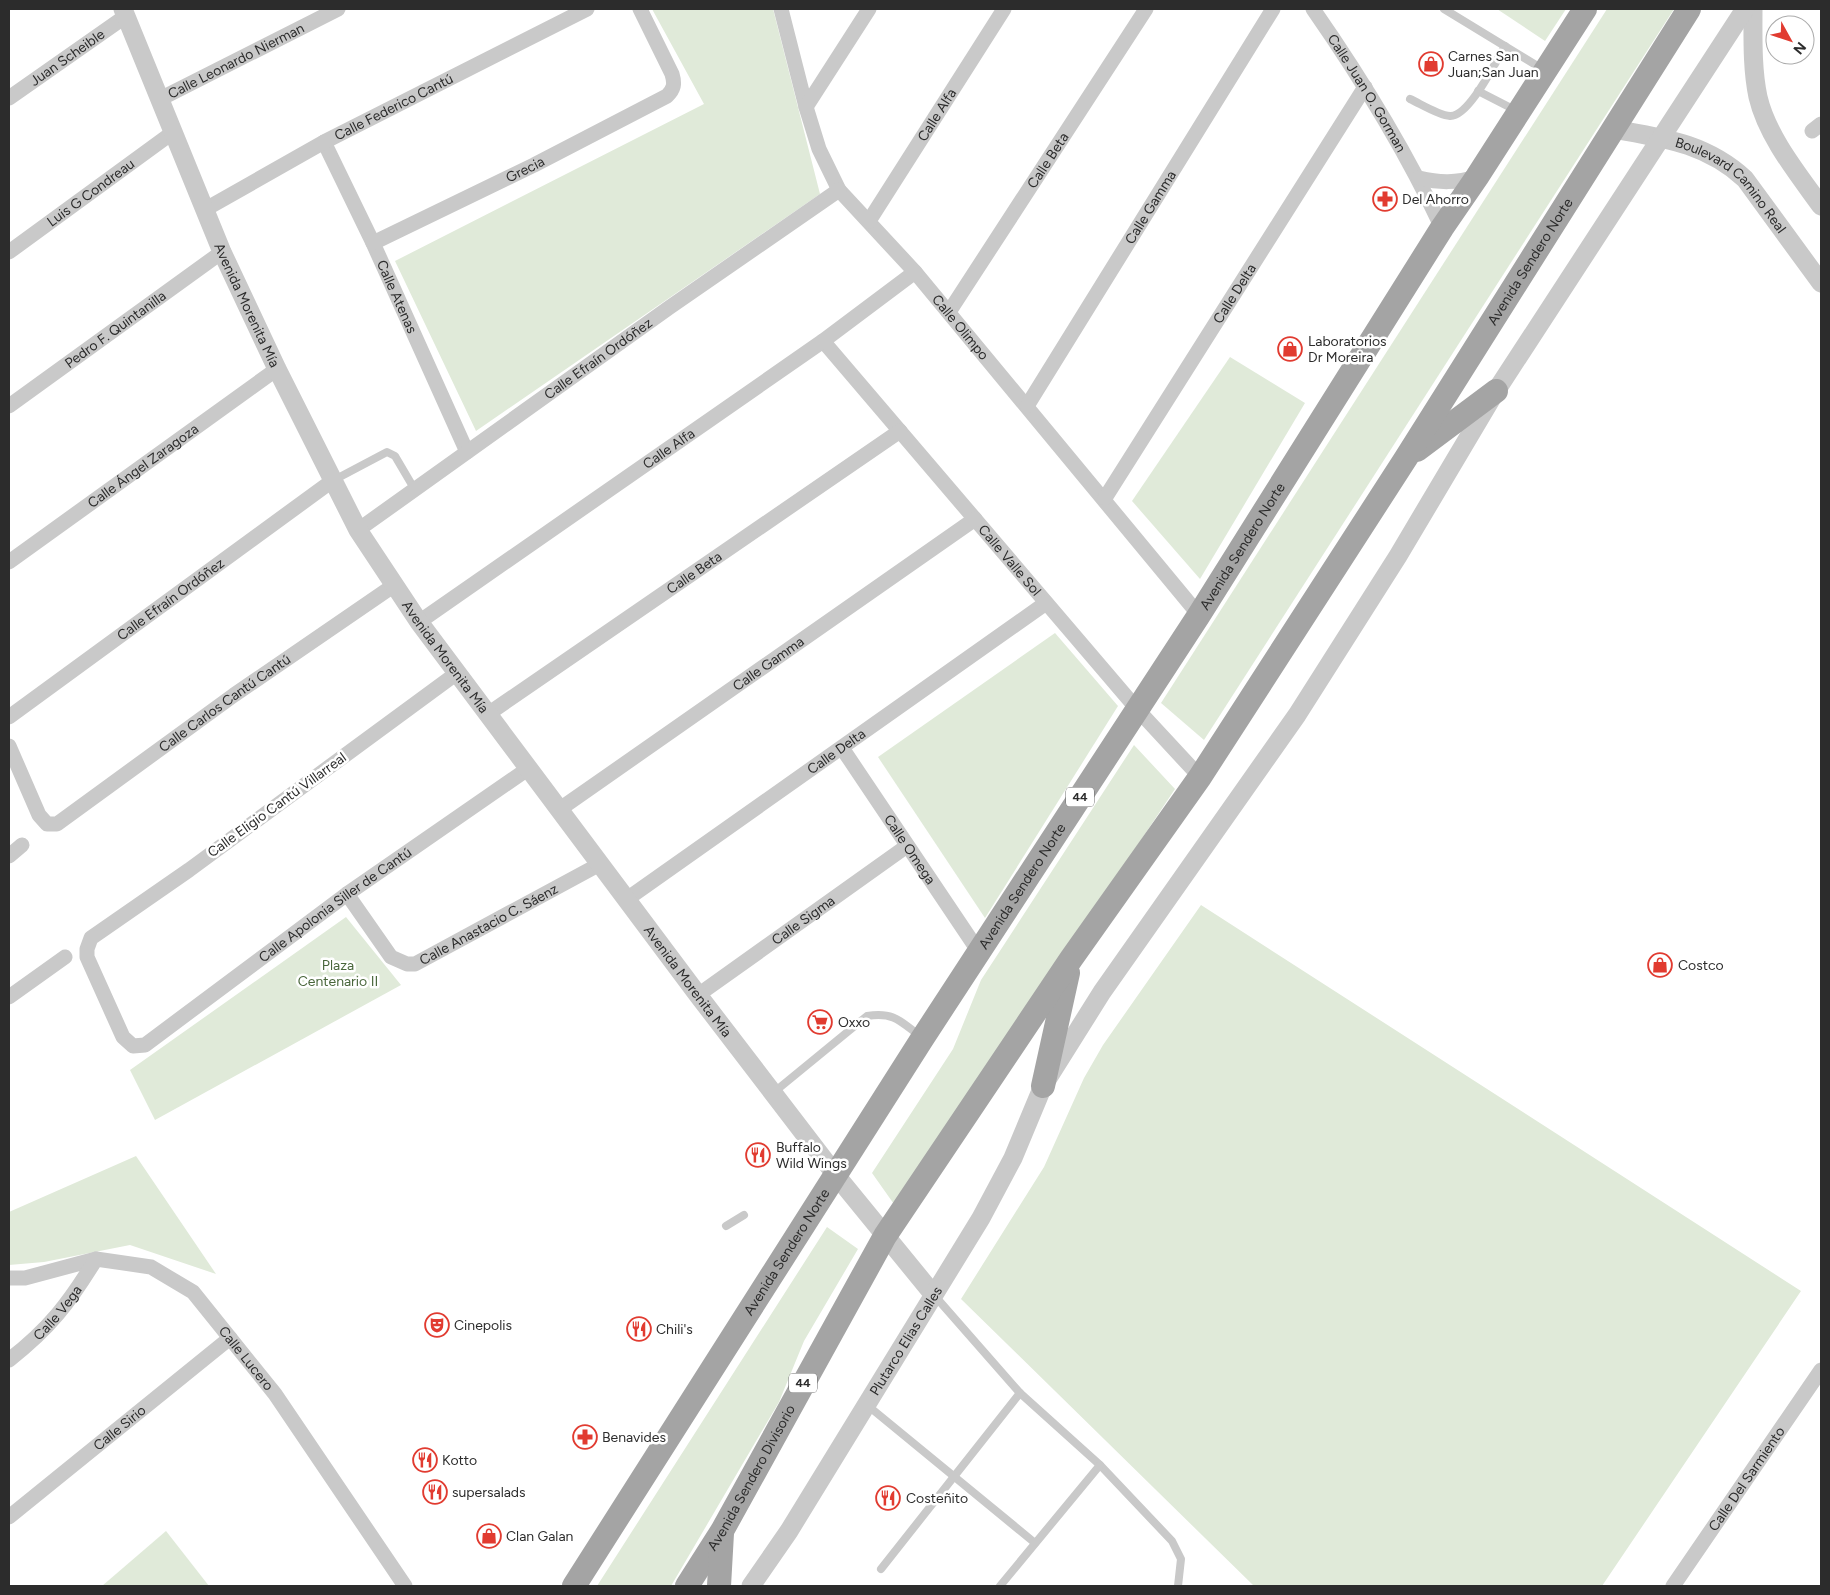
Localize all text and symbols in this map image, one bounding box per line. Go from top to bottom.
north arrow [1765,15,1815,65]
street label: Calle Leonardo Nierman [165,19,307,102]
street label: Juan Scheible [27,25,108,89]
street label: Calle Juan O. Gorman [1324,31,1410,155]
text: N [1790,38,1810,58]
place label: Carnes San Juan;San Juan [1448,48,1539,81]
shop icon: Carnes San Juan;San Juan [1418,51,1444,77]
street label: Calle Federico Cantú [331,70,456,144]
street label: Calle Alfa [914,85,960,144]
street label: Calle Beta [1023,129,1072,191]
street label: Boulevard Camino Real [1673,133,1790,236]
street label: Grecia [503,153,547,186]
street label: Luis G Condreau [44,155,138,230]
street label: Calle Gamma [1121,167,1179,247]
pharmacy icon: Del Ahorro [1372,186,1398,212]
place label: Del Ahorro [1402,191,1469,208]
street label: Avenida Sendero Norte [1484,195,1576,328]
street label: Avenida Morenita Mía [211,240,283,370]
street label: Calle Atenas [373,257,421,336]
street label: Calle Delta [1209,260,1260,326]
street label: Pedro F. Quintanilla [61,287,169,372]
street label: Calle Olimpo [928,291,993,363]
street label: Calle Efraín Ordóñez [541,314,655,403]
place label: Laboratorios Dr Moreira [1308,333,1387,366]
shop icon: Laboratorios Dr Moreira [1277,336,1303,362]
street label: Calle Ángel Zaragoza [84,420,202,511]
street label: Calle Alfa [639,424,698,472]
street label: Avenida Sendero Norte [1196,479,1289,613]
street label: Calle Valle Sol [975,521,1045,599]
street label: Calle Beta [663,548,725,597]
street label: Calle Efraín Ordóñez [114,554,228,644]
street label: Avenida Morenita Mía [399,597,493,716]
street label: Calle Gamma [729,633,807,694]
street label: Calle Carlos Cantú Cantú [155,650,294,756]
street label: Calle Delta [804,725,869,778]
street label: Calle Eligio Cantú Villarreal [204,749,350,861]
road number: 44 [1066,788,1094,806]
street label: Calle Omega [881,811,939,887]
street label: Avenida Sendero Norte [975,820,1069,952]
street label: Calle Apolonia Siller de Cantú [255,844,415,966]
street label: Calle Anastacio C. Sáenz [416,880,561,969]
street label: Calle Sigma [768,892,838,948]
street label: Avenida Morenita Mía [640,922,736,1040]
shop icon: Costco [1647,952,1673,978]
park label: Plaza Centenario II [298,957,378,990]
place label: Costco [1678,957,1724,974]
supermarket icon: Oxxo [807,1009,833,1035]
place label: Oxxo [838,1014,870,1031]
place label: Buffalo Wild Wings [776,1139,847,1172]
restaurant icon: Buffalo Wild Wings [745,1142,771,1168]
street label: Avenida Sendero Norte [740,1185,833,1318]
street label: Calle Vega [30,1282,85,1344]
street label: Plutarco Elias Calles [866,1283,946,1398]
theatre icon: Cinepolis [424,1312,450,1338]
restaurant icon: Chili's [626,1316,652,1342]
place label: Cinepolis [454,1317,512,1334]
place label: Chili's [656,1321,693,1338]
street label: Calle Lucero [215,1323,277,1394]
road number: 44 [789,1374,817,1392]
street label: Calle Sirio [90,1401,149,1454]
street label: Avenida Sendero Divisorio [703,1402,799,1554]
street label: Calle Del Sarmiento [1705,1423,1788,1534]
pharmacy icon: Benavides [572,1424,598,1450]
place label: Benavides [602,1429,666,1446]
restaurant icon: Kotto [412,1447,438,1473]
place label: Kotto [442,1452,477,1469]
restaurant icon: supersalads [422,1479,448,1505]
place label: supersalads [452,1484,526,1501]
restaurant icon: Costeñito [875,1485,901,1511]
place label: Costeñito [906,1490,968,1507]
shop icon: Clan Galan [476,1523,502,1549]
place label: Clan Galan [506,1528,574,1545]

